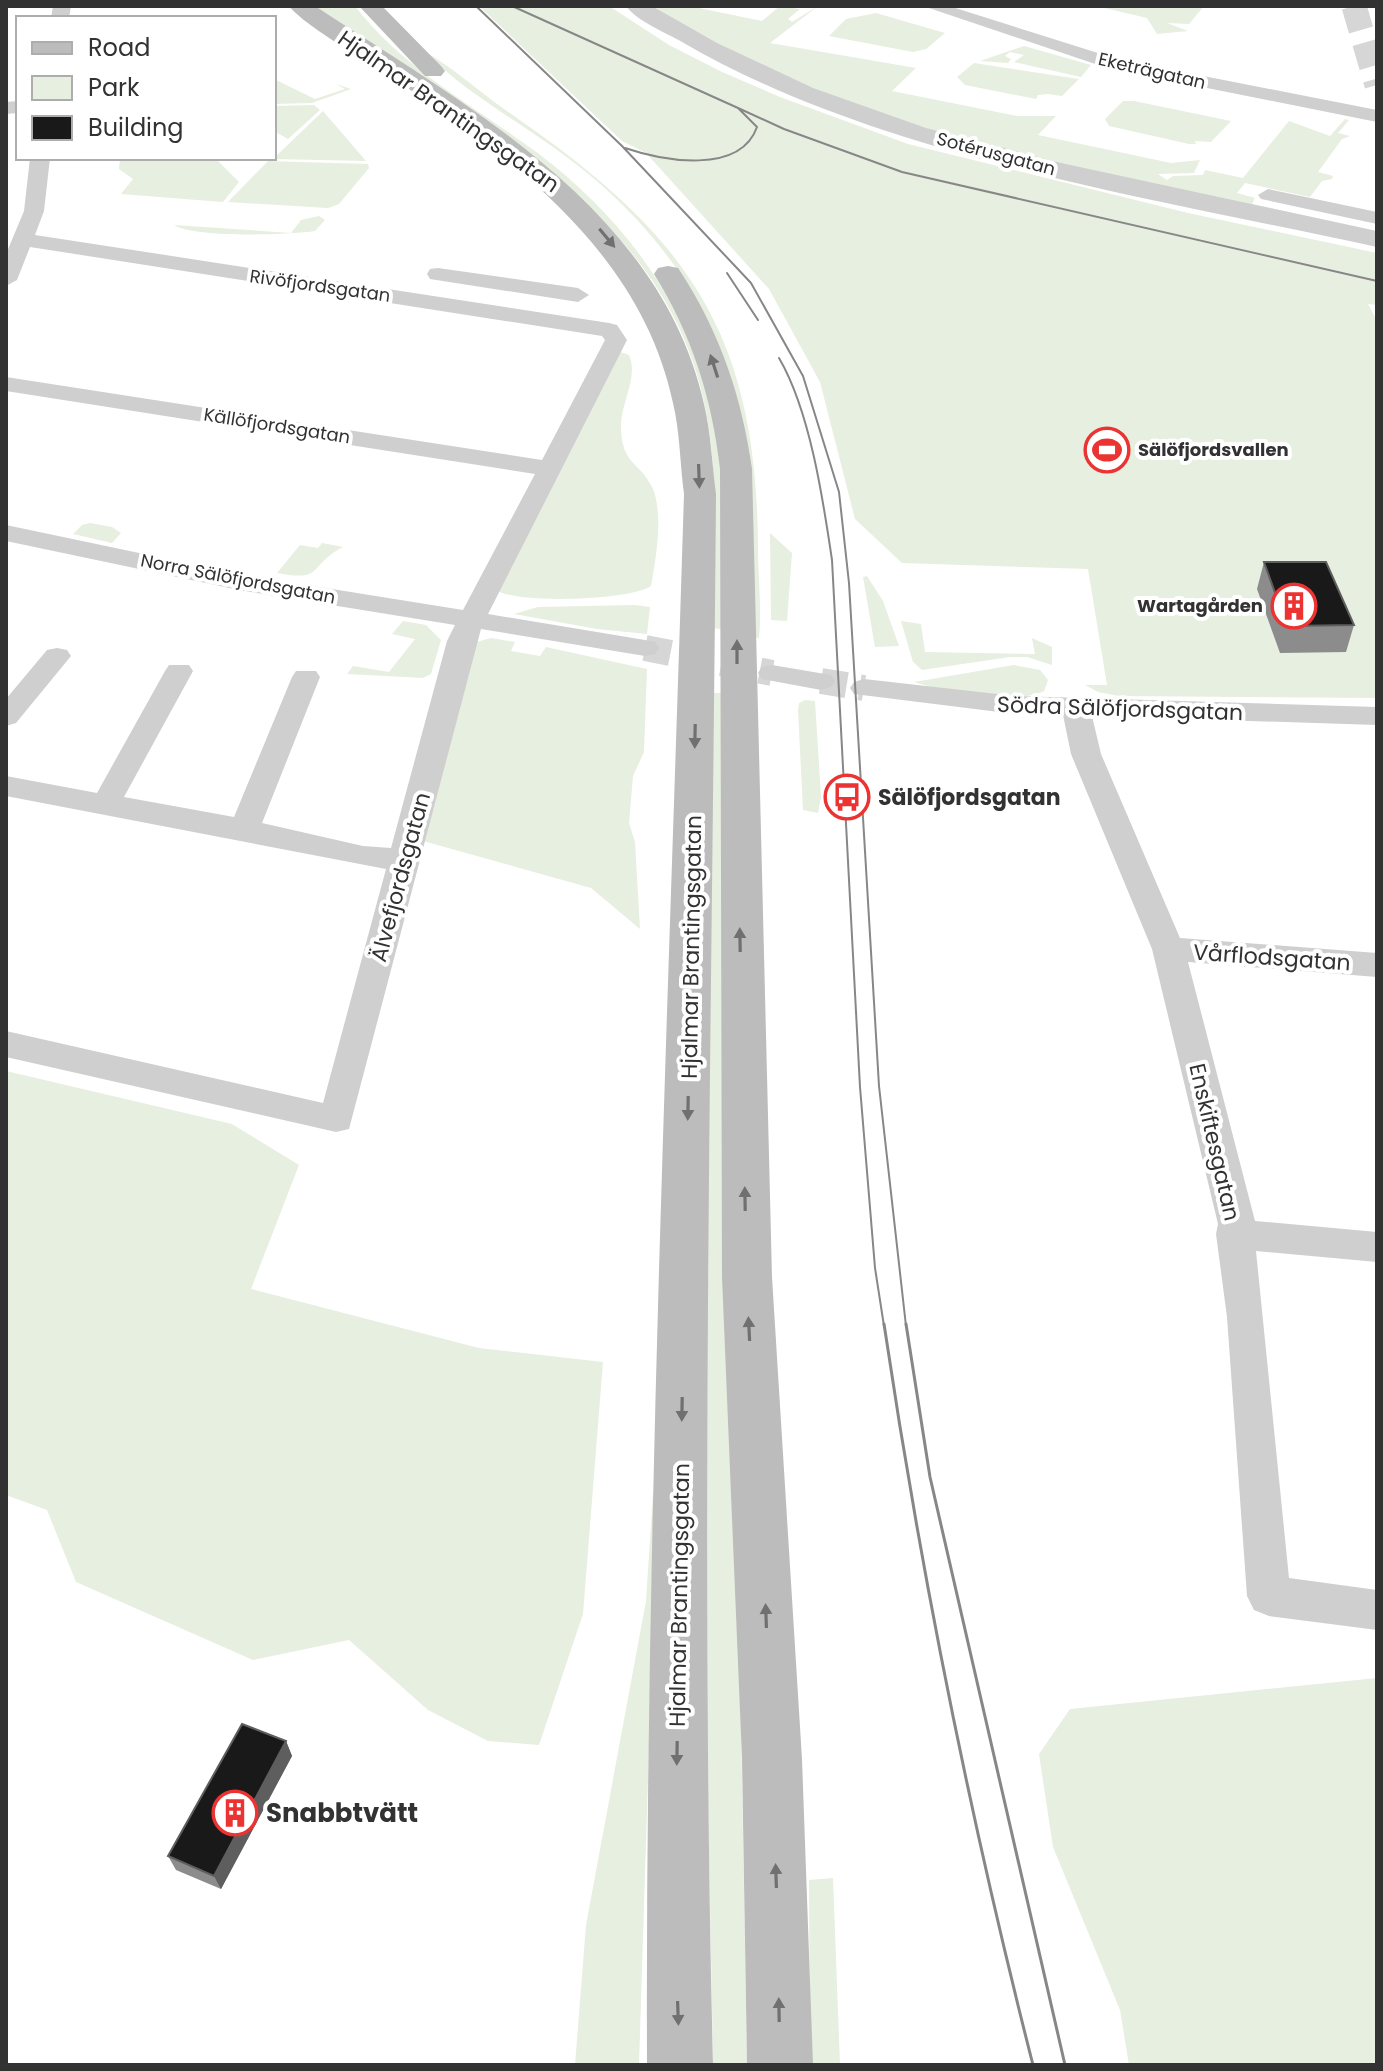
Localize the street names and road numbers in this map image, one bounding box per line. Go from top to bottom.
street label: Hjalmar Brantingsgatan [332,23,566,200]
street label: Eketrägatan [1096,46,1208,95]
street label: Sotérusgatan [934,126,1058,181]
street label: Rivöfjordsgatan [248,263,392,308]
street label: Källöfjordsgatan [202,402,352,449]
street label: Norra Sälöfjordsgatan [139,547,338,610]
street label: Södra Sälöfjordsgatan [996,689,1244,728]
street label: Älvefjordsgatan [363,789,438,965]
street label: Hjalmar Brantingsgatan [674,815,709,1079]
street label: Vårflodsgatan [1192,937,1352,978]
street label: Enskiftesgatan [1181,1060,1248,1224]
street label: Hjalmar Brantingsgatan [662,1463,697,1727]

